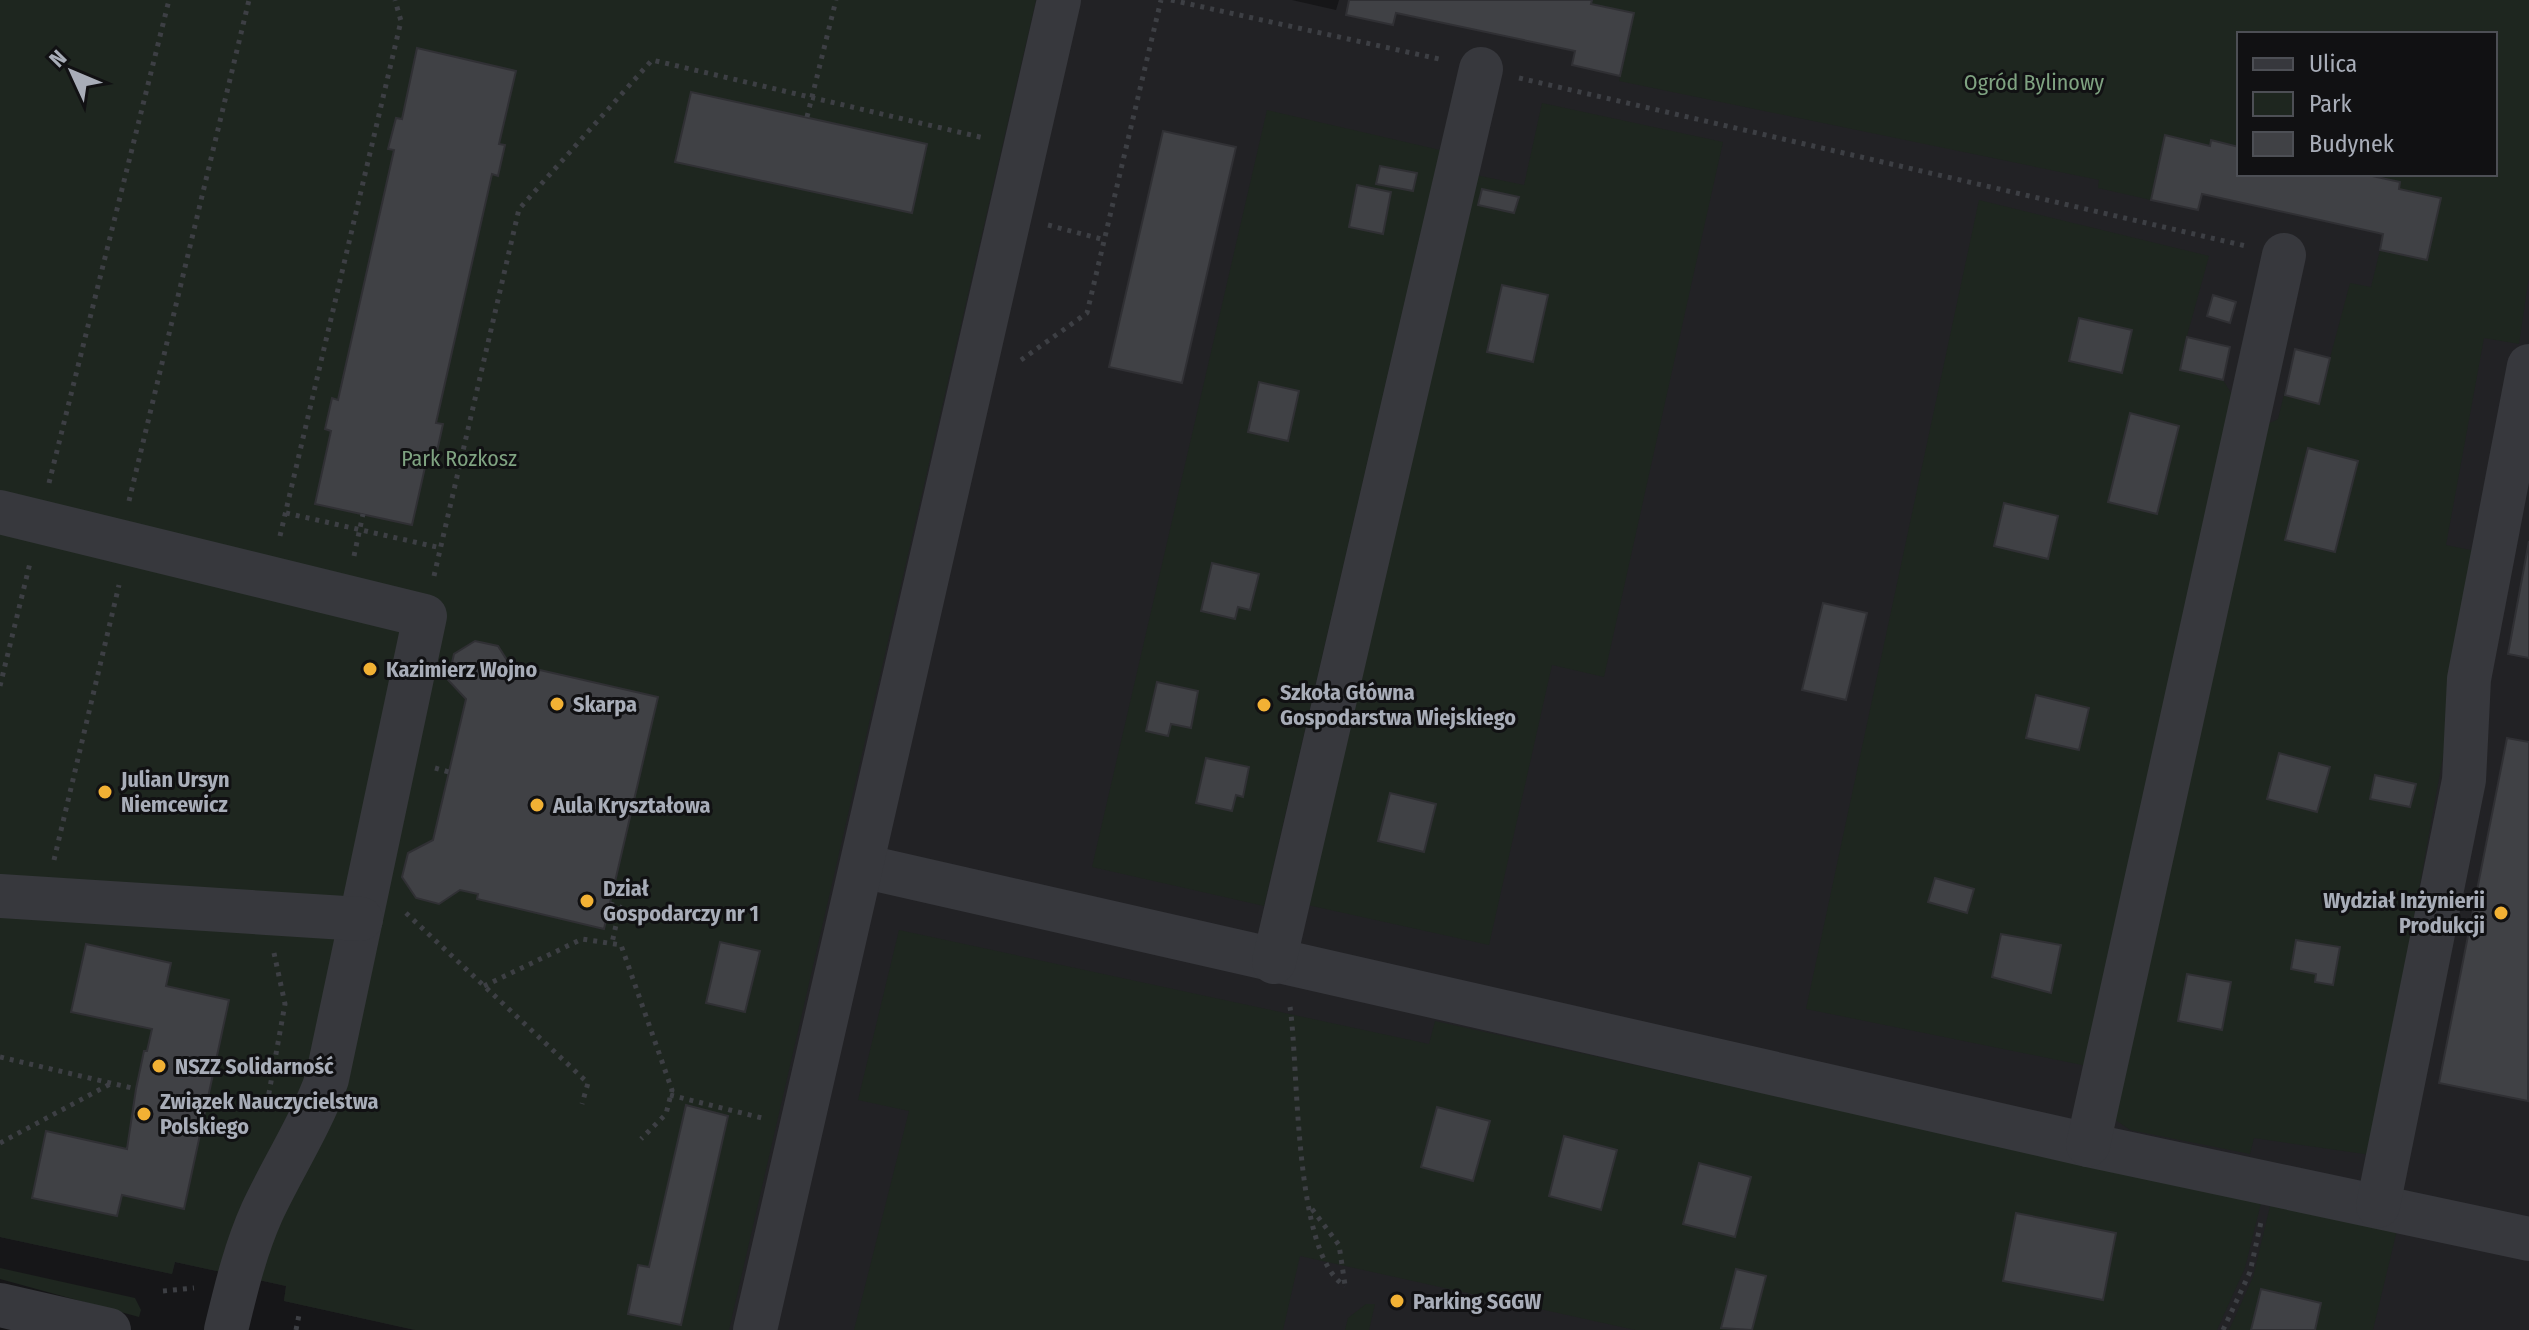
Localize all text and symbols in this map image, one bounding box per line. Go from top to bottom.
north arrow [32,32,112,112]
legend [2237,32,2497,176]
text: N [44,44,72,73]
text: Ulica [2309,50,2357,78]
park label: Ogród Bylinowy [1964,69,2104,96]
text: Park [2309,90,2352,118]
text: Budynek [2309,130,2395,158]
park label: Park Rozkosz [401,445,517,472]
place label: Kazimierz Wojno [386,656,537,683]
marker: Kazimierz Wojno [361,660,379,678]
place label: Szkoła Główna Gospodarstwa Wiejskiego [1280,679,1516,731]
place label: Skarpa [573,691,637,718]
marker: Skarpa [548,695,566,713]
marker: Szkoła Główna Gospodarstwa Wiejskiego [1255,696,1273,714]
place label: Julian Ursyn Niemcewicz [120,766,230,818]
marker: Julian Ursyn Niemcewicz [96,783,114,801]
place label: Aula Kryształowa [552,792,710,819]
marker: Aula Kryształowa [528,796,546,814]
place label: Dział Gospodarczy nr 1 [603,875,759,927]
place label: Wydział Inżynierii Produkcji [2323,887,2485,939]
marker: Dział Gospodarczy nr 1 [578,892,596,910]
marker: Wydział Inżynierii Produkcji [2492,904,2510,922]
place label: NSZZ Solidarność [175,1053,334,1080]
marker: NSZZ Solidarność [150,1057,168,1075]
place label: Związek Nauczycielstwa Polskiego [160,1088,378,1140]
marker: Związek Nauczycielstwa Polskiego [135,1105,153,1123]
place label: Parking SGGW [1413,1288,1541,1315]
marker: Parking SGGW [1388,1292,1406,1310]

